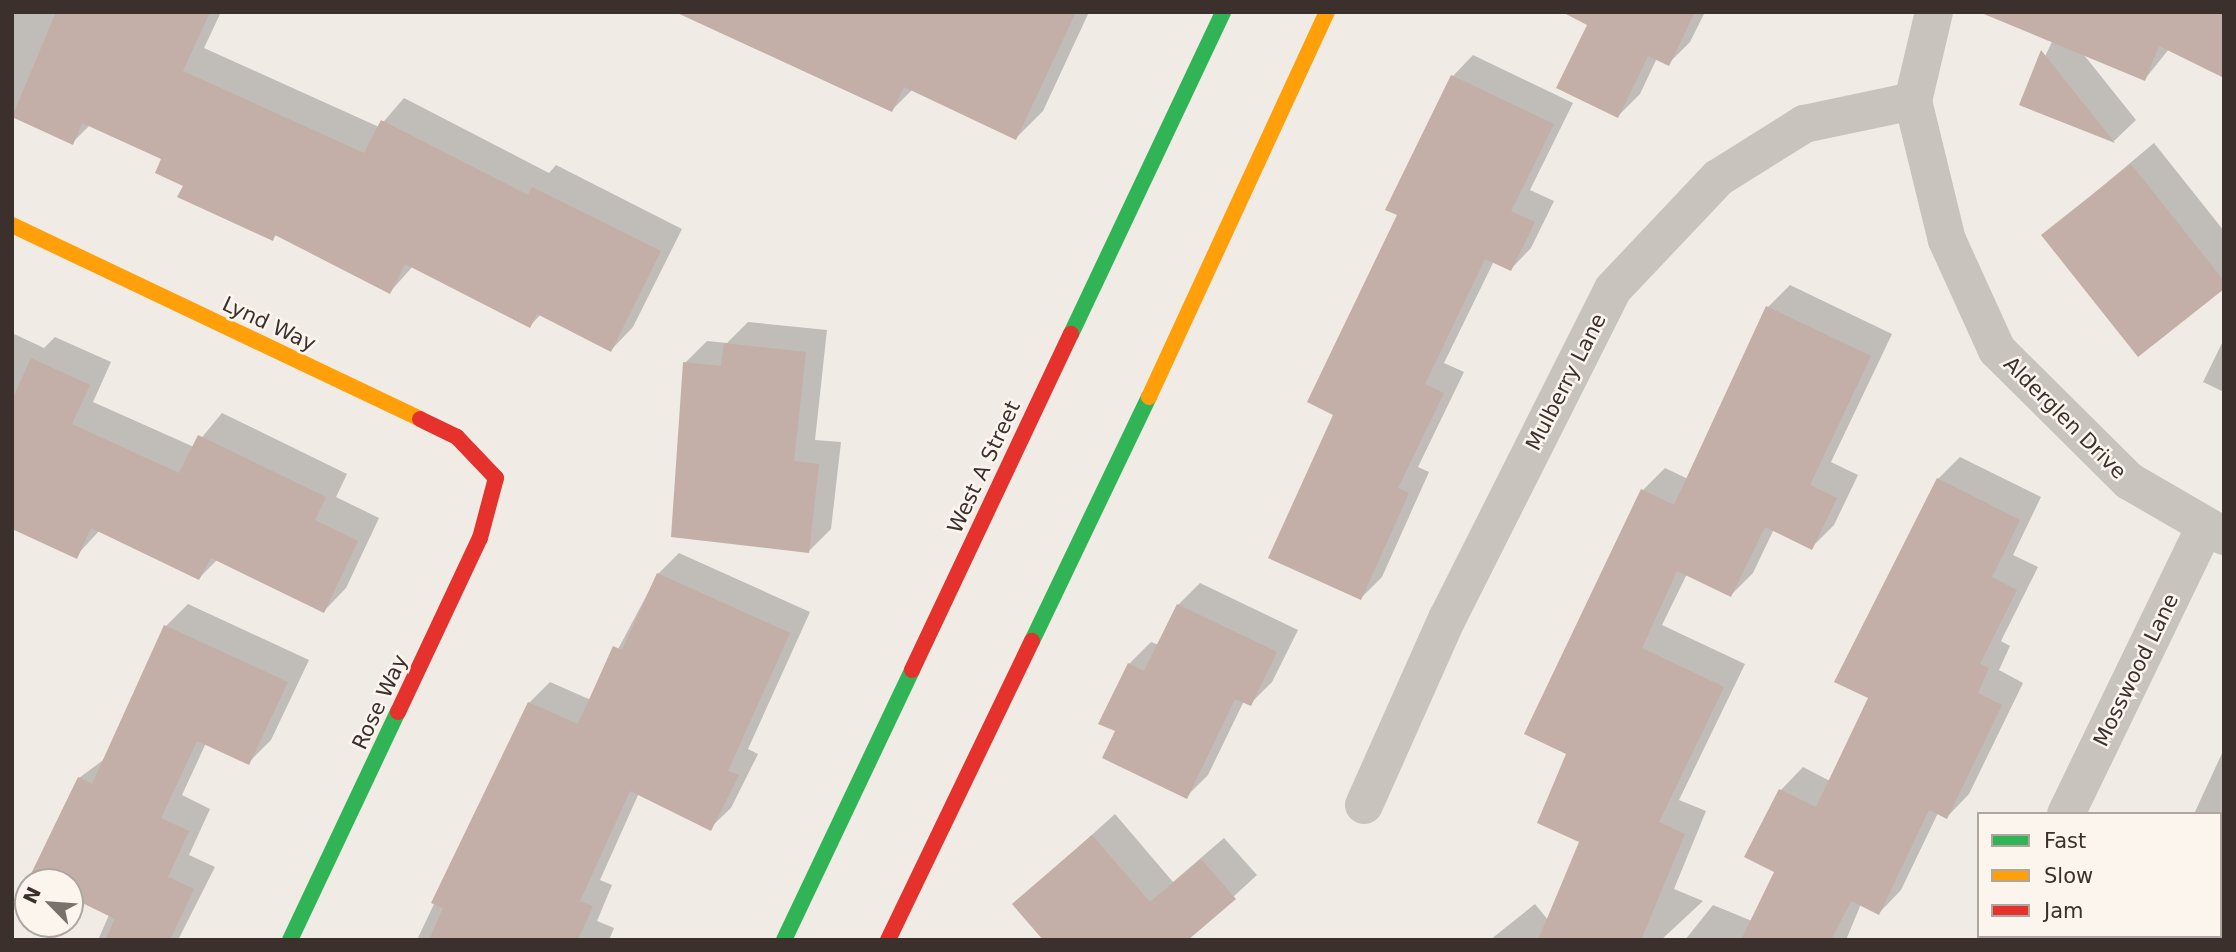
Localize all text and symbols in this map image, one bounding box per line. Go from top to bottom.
street label: Lynd Way [218,291,320,357]
street label: Mulberry Lane [1521,309,1611,455]
street label: Alderglen Drive [1999,352,2131,484]
street label: West A Street [942,397,1026,537]
street label: Mosswood Lane [2088,590,2184,750]
street label: Rose Way [347,651,413,753]
legend [1977,812,2222,938]
text: Fast [2044,829,2086,853]
text: Slow [2044,864,2093,888]
north arrow [14,868,84,938]
text: N [18,883,45,907]
text: Jam [2044,899,2084,923]

